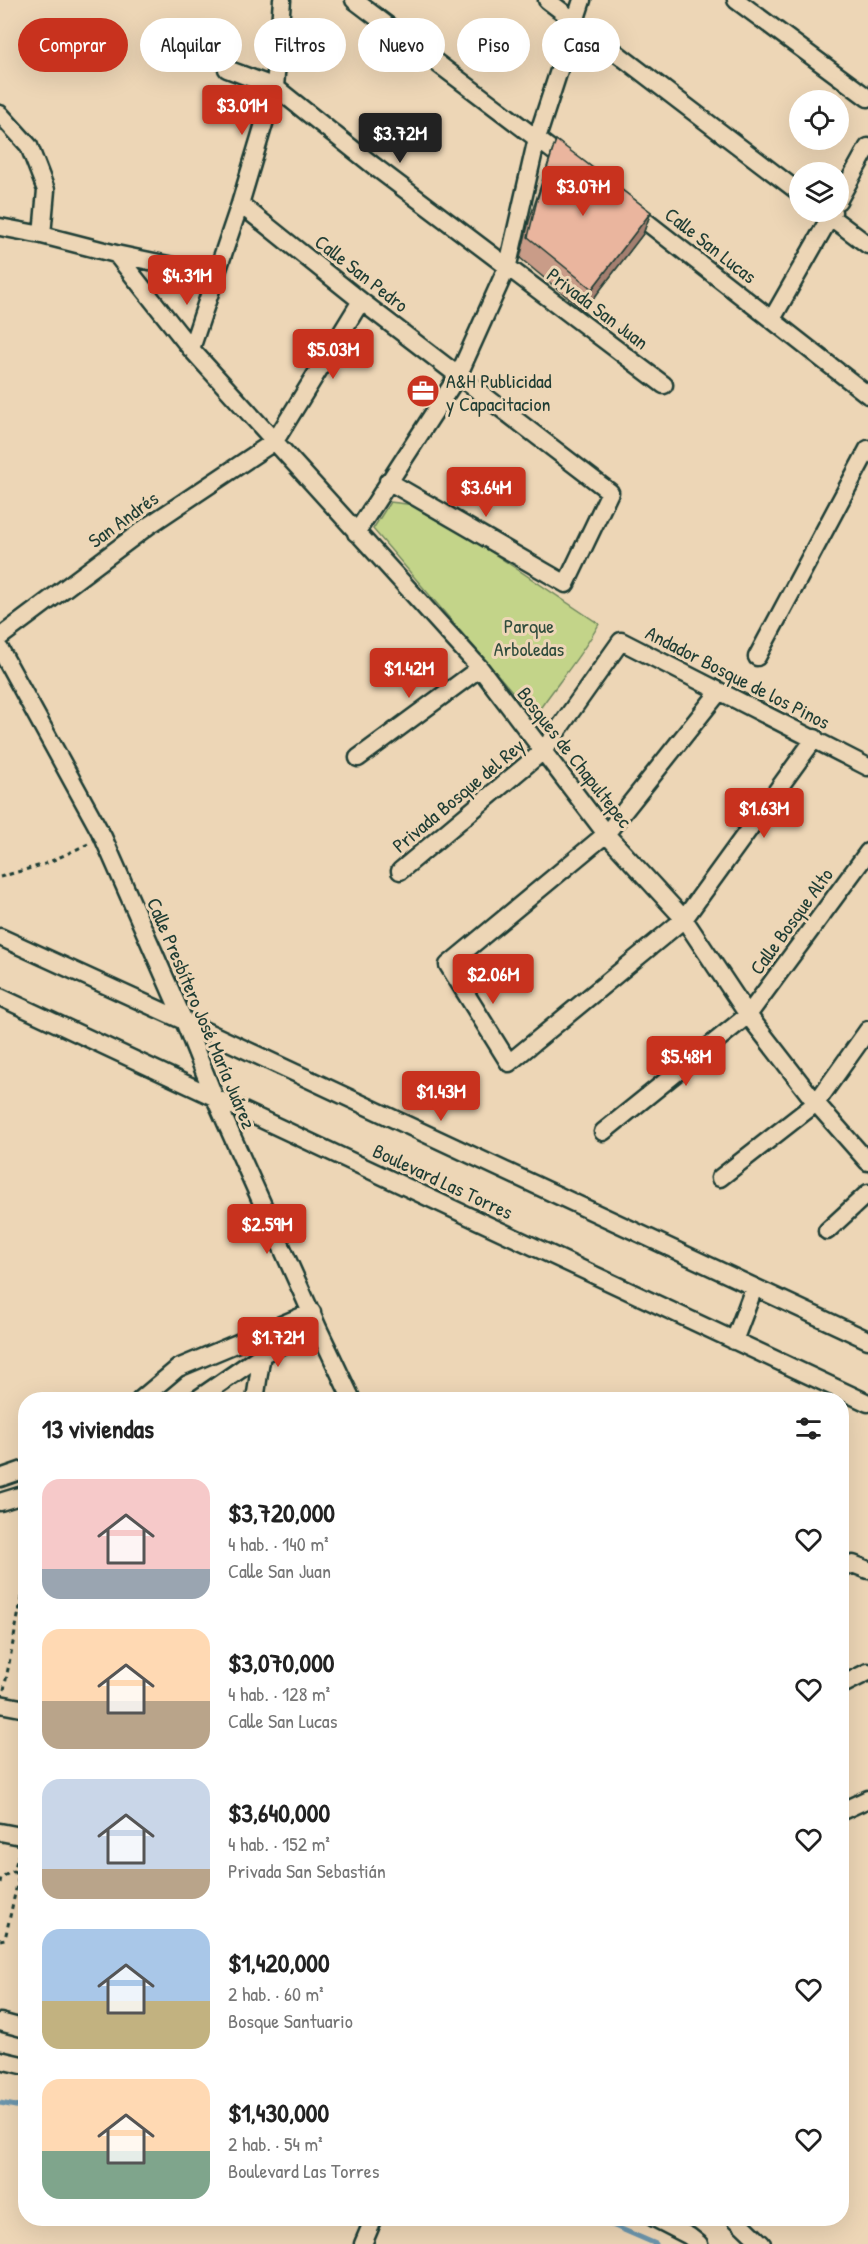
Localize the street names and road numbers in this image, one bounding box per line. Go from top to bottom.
street label: Calle San Lucas [660,201,763,289]
street label: Calle San Pedro [310,228,414,318]
street label: Privada San Juan [542,261,654,355]
street label: San Andrés [82,484,164,554]
street label: Andador Bosque de los Pinos [641,619,835,735]
street label: Bosques de Chapultepec [511,681,639,833]
street label: Privada Bosque del Rey [386,732,530,858]
street label: Calle Bosque Alto [743,862,839,980]
street label: Calle Presbítero José María Juárez [141,893,263,1133]
street label: Boulevard Las Torres [369,1137,518,1225]

